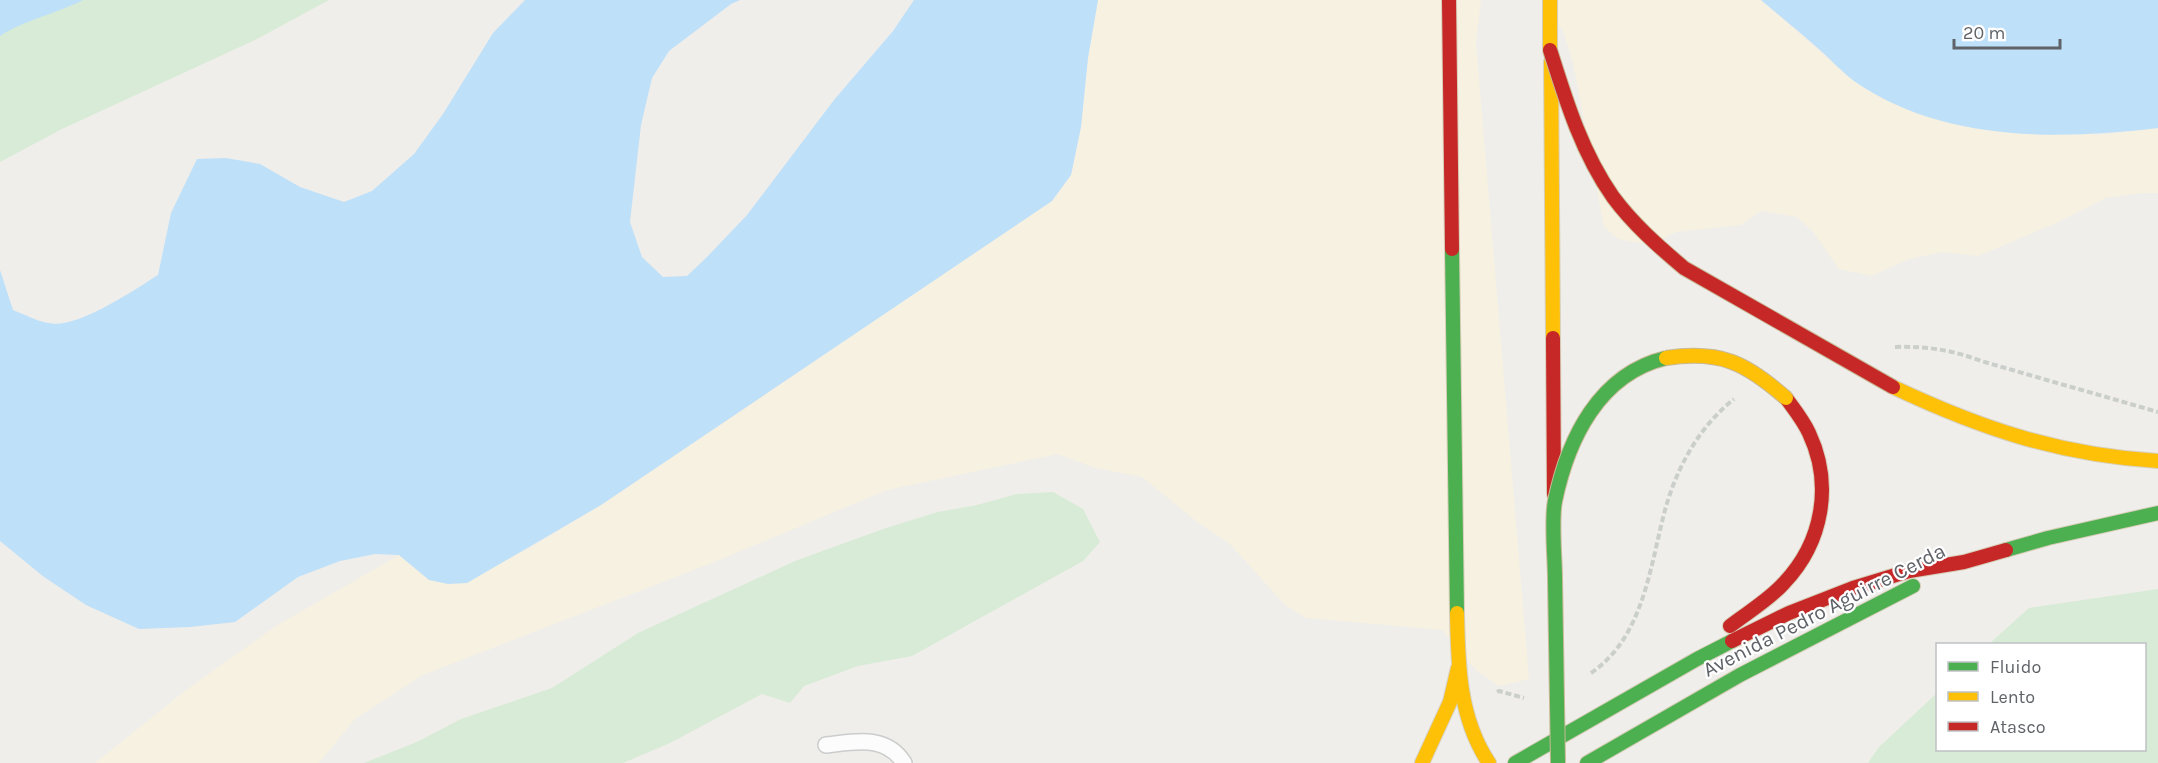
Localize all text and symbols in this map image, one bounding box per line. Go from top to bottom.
scale bar [1954,12,2060,50]
text: 20 m [1963,22,2005,44]
street label: Avenida Pedro Aguirre Cerda [1699,538,1949,682]
legend [1936,643,2146,751]
text: Fluido [1990,656,2041,678]
text: Lento [1990,686,2035,708]
text: Atasco [1990,716,2046,738]

